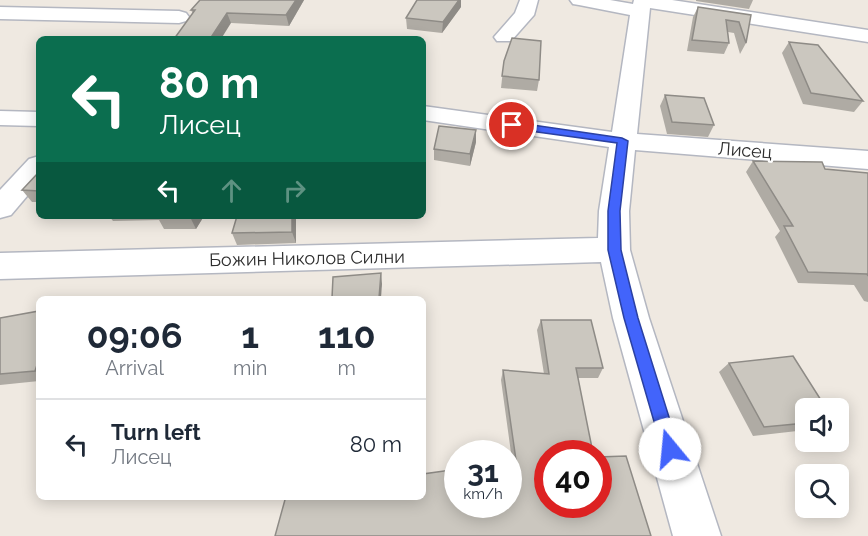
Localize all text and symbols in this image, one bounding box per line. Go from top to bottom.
text: 80 m [159,59,259,108]
icon: left [60,60,138,138]
pin [486,99,537,150]
icon: arrive [495,108,528,141]
text: Лисец [159,109,241,140]
street label: Лисец [717,138,773,162]
icon: left [152,174,185,207]
icon: ahead [215,174,248,207]
icon: right [278,174,311,207]
street label: Божин Николов Силни [209,246,405,270]
text: 09:06 [86,314,183,356]
text: 1 [241,314,259,356]
text: 110 [318,314,376,356]
text: Arrival [105,356,164,380]
text: min [233,356,267,380]
text: m [338,356,356,380]
map controls [795,398,849,518]
button: sound [795,398,849,452]
position arrow [638,417,702,481]
text: Turn left [111,419,201,445]
icon: left [60,428,93,461]
text: 80 m [350,431,402,457]
speed limit sign: 40 [534,440,612,518]
text: Лисец [111,445,172,469]
text: 31 [467,454,499,489]
button: search [795,464,849,518]
text: km/h [463,485,503,503]

